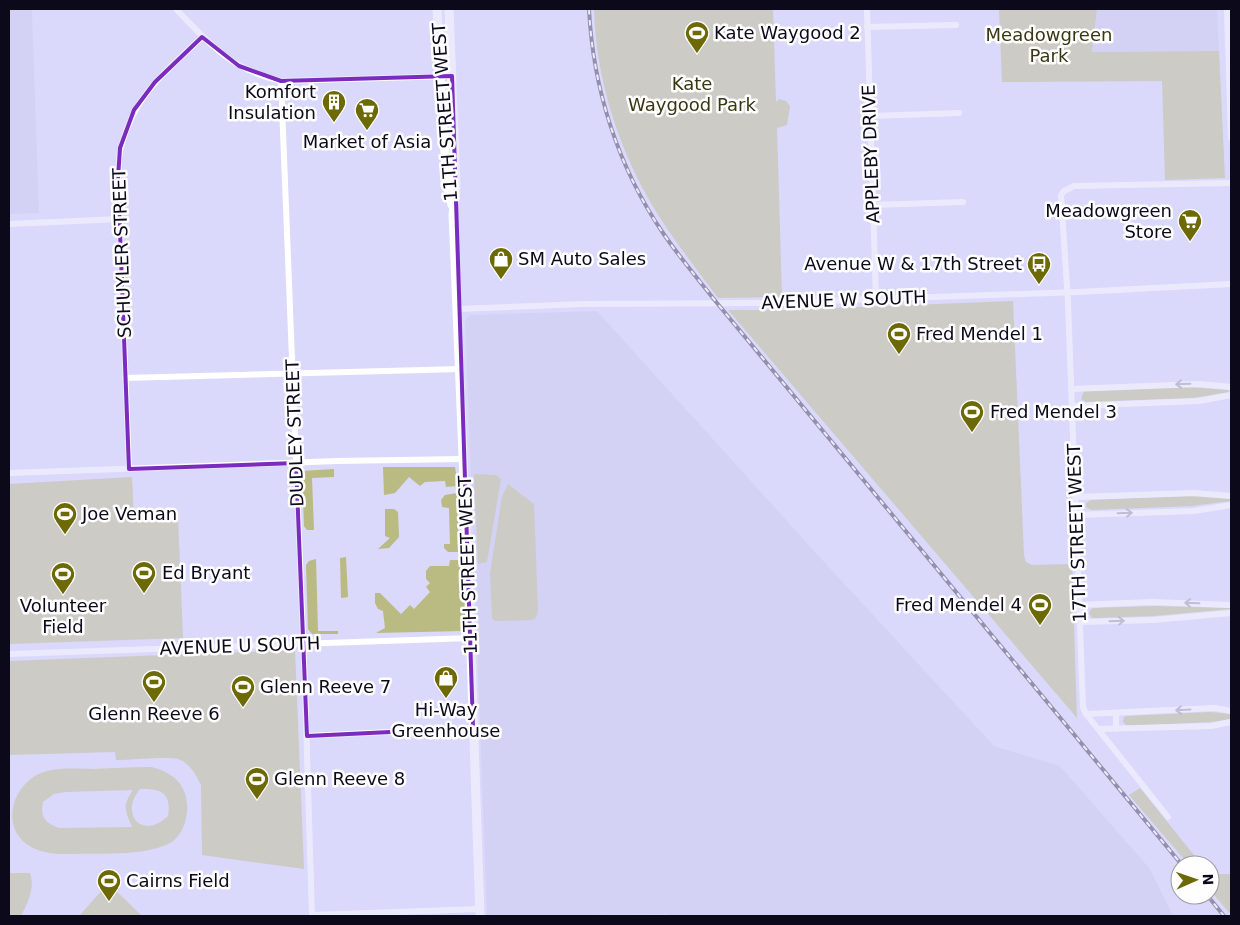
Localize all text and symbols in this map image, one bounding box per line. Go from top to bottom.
sports icon: Kate Waygood 2 [684,20,710,54]
street label: 11TH STREET WEST [428,21,461,202]
place label: Kate Waygood 2 [714,22,861,43]
park label: Meadowgreen Park [986,24,1112,66]
park label: Kate Waygood Park [628,73,756,115]
place label: Komfort Insulation [228,81,316,123]
street label: APPLEBY DRIVE [858,84,883,224]
building icon: Komfort Insulation [321,89,347,123]
supermarket icon: Market of Asia [354,97,380,131]
place label: Market of Asia [303,131,431,152]
street label: SCHUYLER STREET [108,167,135,338]
place label: Meadowgreen Store [1045,200,1172,242]
supermarket icon: Meadowgreen Store [1177,208,1203,242]
shop icon: SM Auto Sales [488,246,514,280]
place label: SM Auto Sales [518,248,646,269]
bus stop icon: Avenue W & 17th Street [1026,251,1052,285]
place label: Avenue W & 17th Street [804,253,1022,274]
street label: AVENUE W SOUTH [761,286,927,313]
sports icon: Fred Mendel 1 [886,321,912,355]
place label: Fred Mendel 1 [916,323,1043,344]
street label: DUDLEY STREET [281,358,308,507]
one-way arrow [1175,380,1191,389]
sports icon: Fred Mendel 3 [959,399,985,433]
place label: Fred Mendel 3 [990,401,1117,422]
street label: 17TH STREET WEST [1063,442,1090,623]
street label: 11TH STREET WEST [454,474,481,655]
sports icon: Joe Veman [52,501,78,535]
place label: Joe Veman [81,503,177,524]
one-way arrow [1117,509,1133,518]
sports icon: Ed Bryant [131,560,157,594]
sports icon: Volunteer Field [50,561,76,595]
place label: Ed Bryant [162,562,250,583]
sports icon: Fred Mendel 4 [1027,592,1053,626]
place label: Fred Mendel 4 [895,594,1022,615]
place label: Volunteer Field [20,595,107,637]
one-way arrow [1184,599,1200,608]
one-way arrow [1108,616,1124,626]
street label: AVENUE U SOUTH [159,632,321,659]
shop icon: Hi-Way Greenhouse [433,665,459,699]
sports icon: Glenn Reeve 6 [141,669,167,703]
sports icon: Glenn Reeve 7 [230,674,256,708]
place label: Glenn Reeve 7 [260,676,391,697]
place label: Hi-Way Greenhouse [392,699,500,741]
place label: Glenn Reeve 6 [88,703,220,724]
one-way arrow [1175,705,1192,715]
sports icon: Glenn Reeve 8 [244,766,270,800]
place label: Glenn Reeve 8 [274,768,405,789]
north arrow [1170,855,1220,905]
sports icon: Cairns Field [96,868,122,902]
place label: Cairns Field [126,870,230,891]
text: N [1200,873,1216,886]

